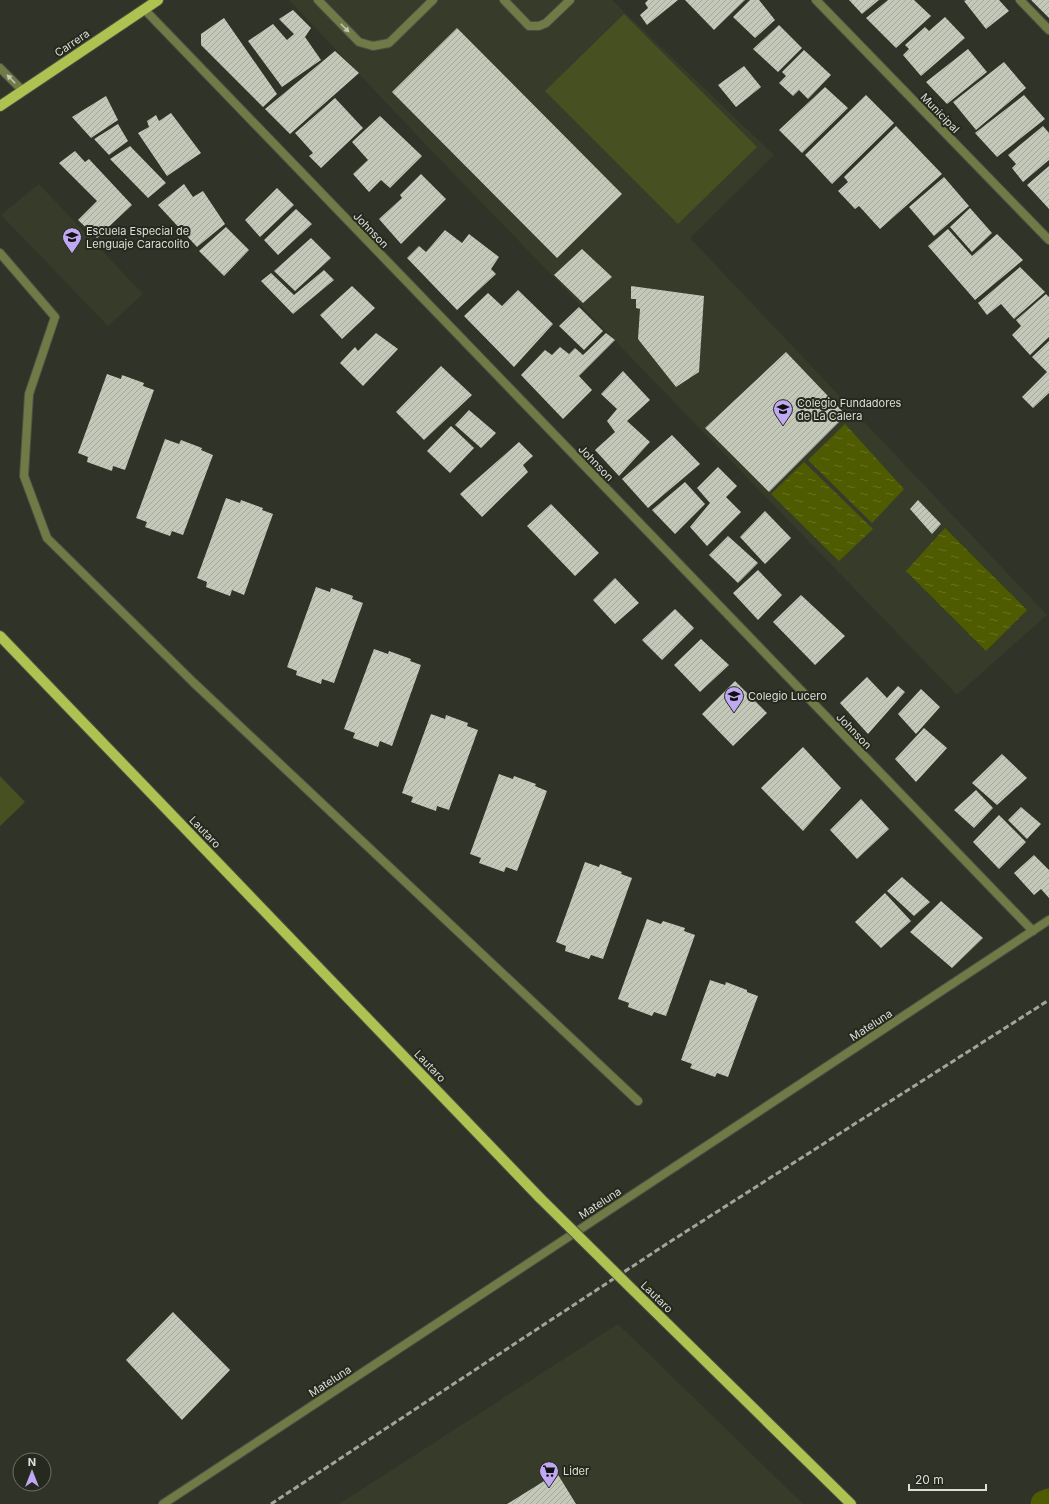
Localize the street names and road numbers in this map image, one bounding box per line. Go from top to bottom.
street label: Carrera [52,26,92,60]
street label: Municipal [918,90,962,136]
street label: Johnson [350,209,392,251]
street label: Johnson [575,442,617,484]
street label: Johnson [833,710,875,752]
street label: Lautaro [186,813,224,851]
street label: Mateluna [847,1006,895,1044]
street label: Lautaro [411,1047,449,1085]
street label: Mateluna [576,1184,624,1222]
street label: Lautaro [638,1278,676,1316]
street label: Mateluna [306,1362,354,1400]

